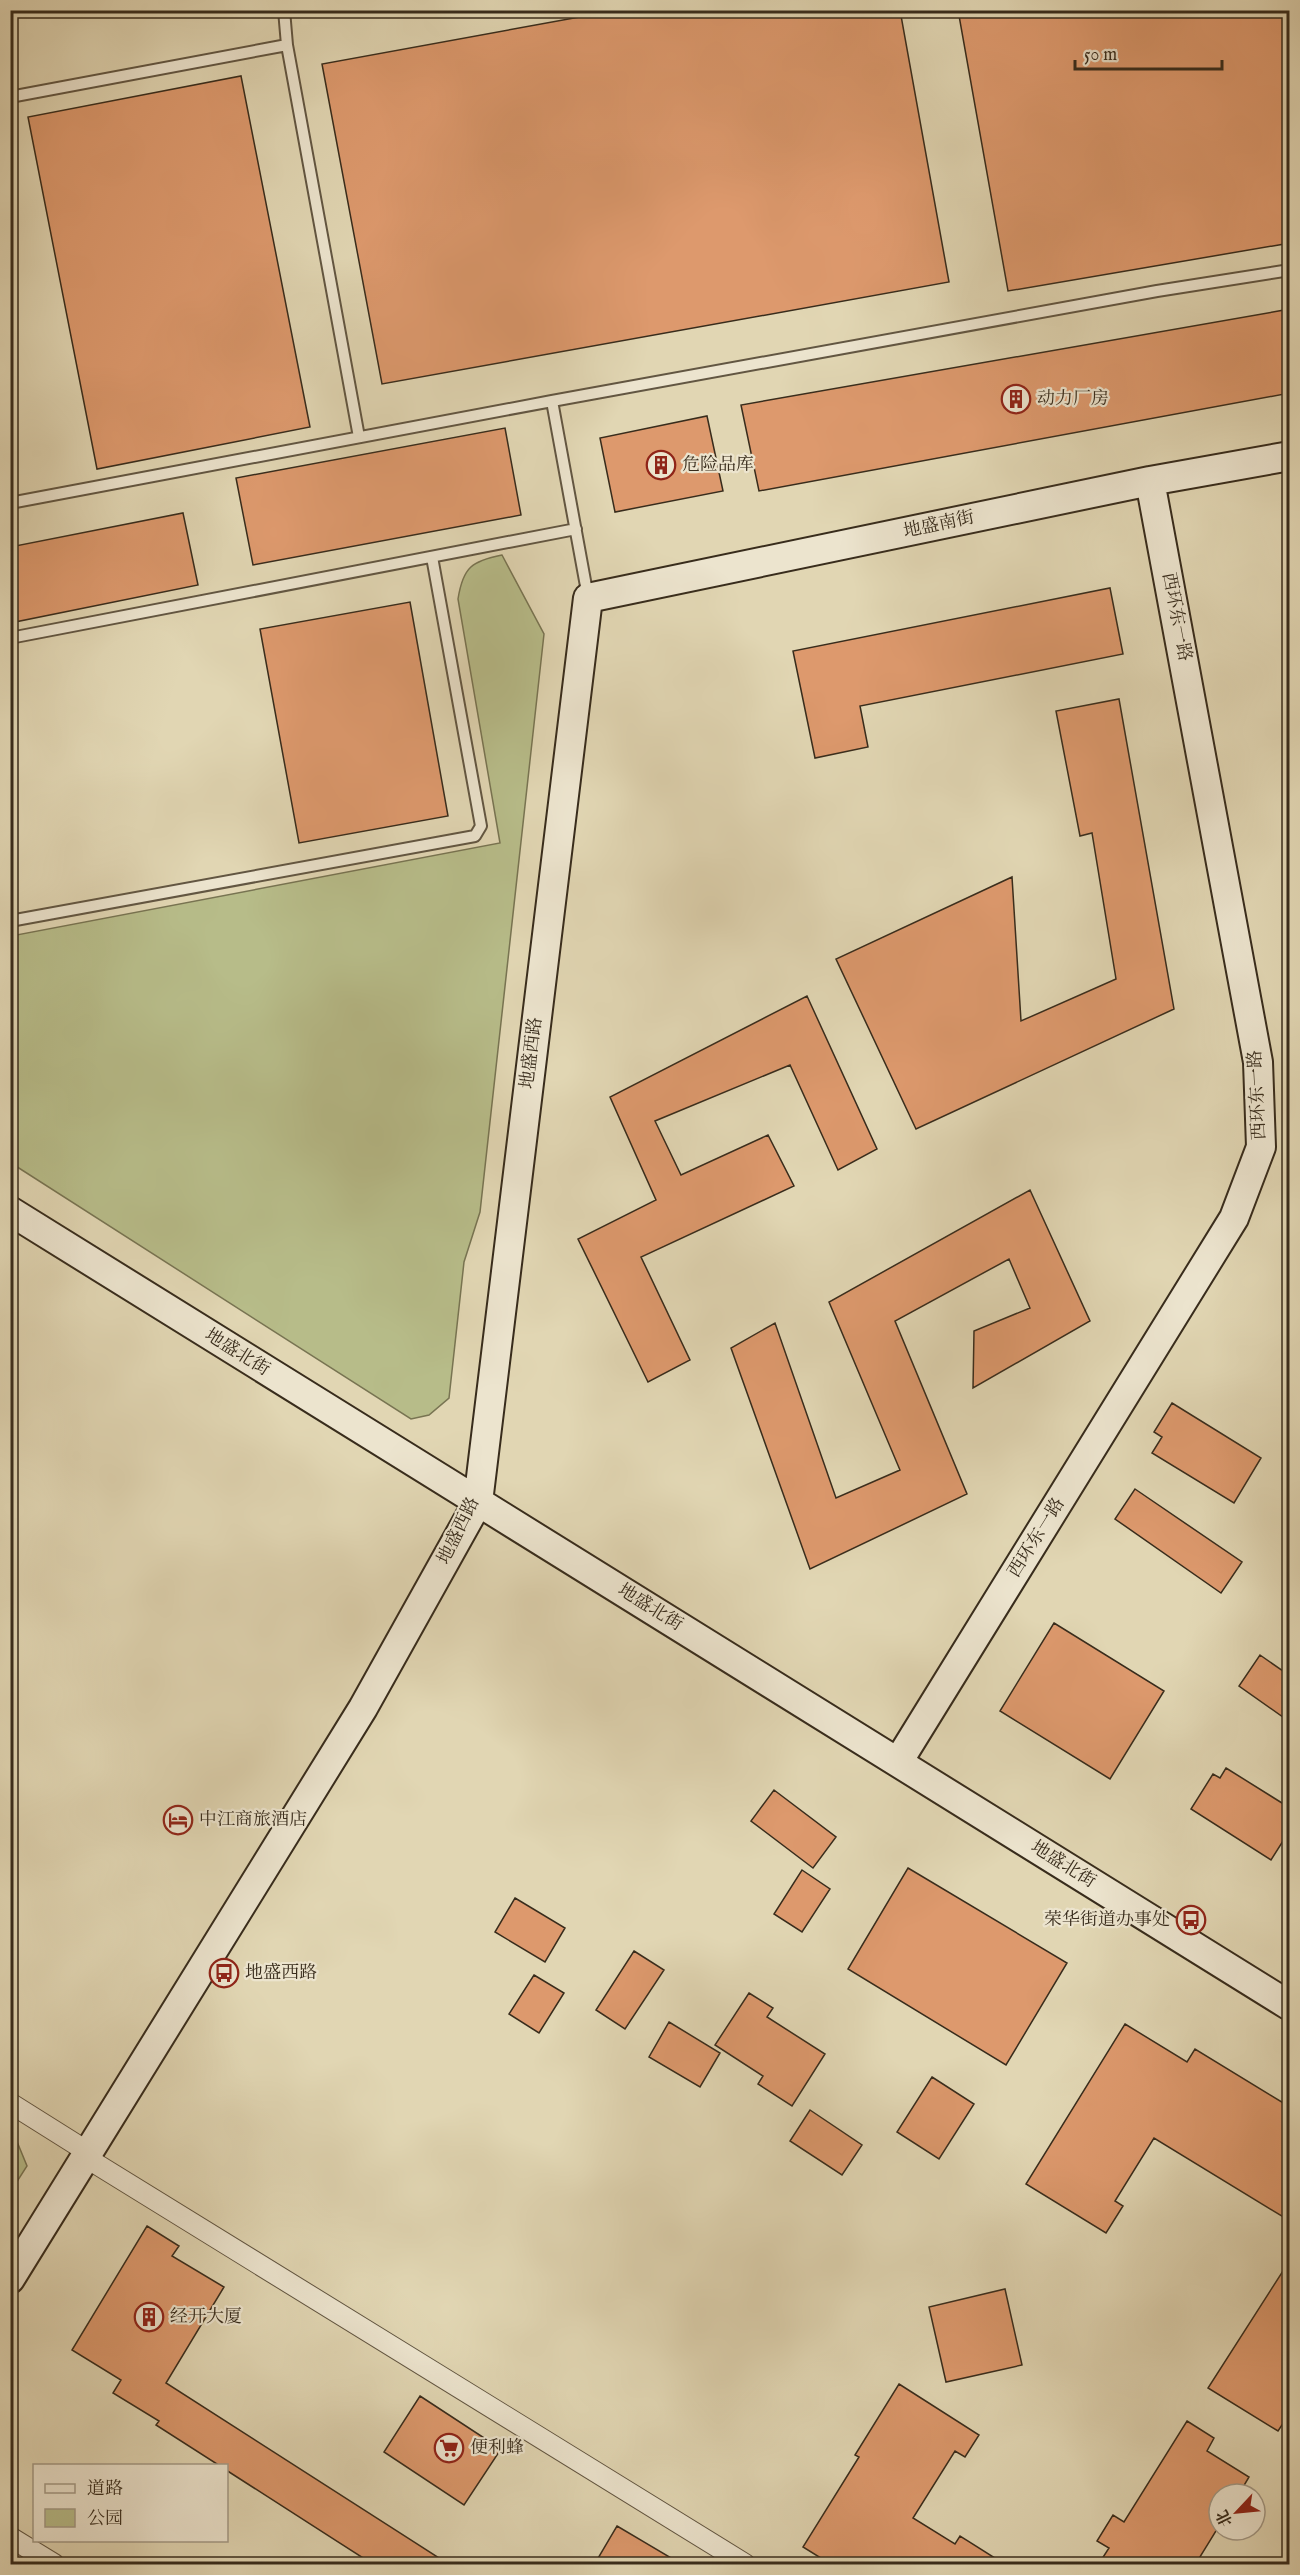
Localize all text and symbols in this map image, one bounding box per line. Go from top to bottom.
scale bar [1075,33,1222,71]
text: 50 m [1084,44,1117,67]
building icon: 动力厂房 [1000,383,1032,415]
place label: 动力厂房 [1037,388,1109,411]
building icon: 危险品库 [645,449,677,481]
place label: 危险品库 [682,454,754,477]
street label: 地盛南街 [901,506,977,544]
street label: 西环东一路 [1156,571,1196,663]
street label: 地盛西路 [516,1016,548,1090]
street label: 西环东一路 [1244,1049,1272,1141]
street label: 地盛北街 [200,1324,274,1382]
street label: 地盛西路 [433,1494,485,1568]
street label: 西环东一路 [1003,1494,1071,1582]
street label: 地盛北街 [613,1579,687,1637]
hotel icon: 中江商旅酒店 [162,1804,194,1836]
place label: 中江商旅酒店 [199,1809,307,1832]
street label: 地盛北街 [1026,1836,1100,1894]
bus stop icon: 荣华街道办事处 [1175,1904,1207,1936]
place label: 荣华街道办事处 [1044,1909,1170,1932]
bus stop icon: 地盛西路 [208,1957,240,1989]
place label: 地盛西路 [245,1962,317,1985]
building icon: 经开大厦 [133,2301,165,2333]
place label: 经开大厦 [170,2306,242,2329]
supermarket icon: 便利蜂 [433,2432,465,2464]
place label: 便利蜂 [470,2437,524,2460]
legend [33,2464,228,2542]
text: 道路 [87,2478,123,2501]
north arrow [1207,2482,1267,2542]
text: 北 [1213,2506,1238,2529]
text: 公园 [87,2508,123,2531]

